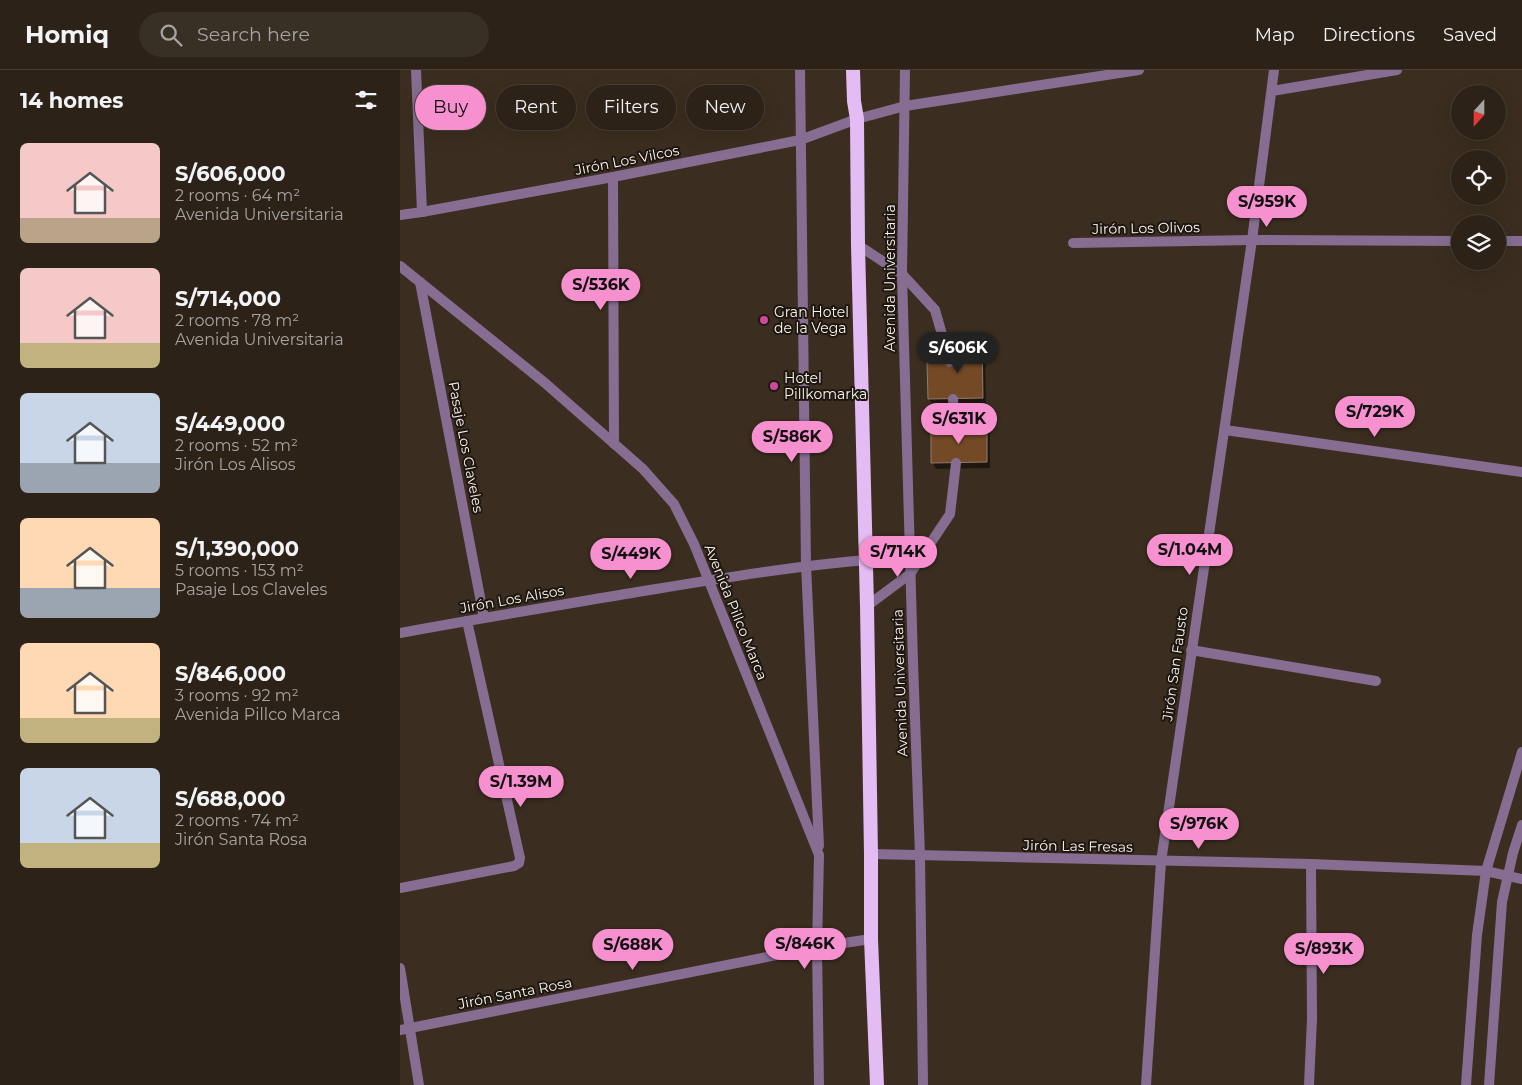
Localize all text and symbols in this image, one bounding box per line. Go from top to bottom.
search box [139,12,489,57]
text: Homiq [25,20,109,49]
icon: search [157,21,185,49]
text: Search here [197,23,310,46]
text: Map [1255,24,1295,46]
text: Directions [1323,24,1415,46]
text: Saved [1443,24,1497,46]
chip: Buy [415,85,486,130]
chip: Rent [496,85,576,130]
chip: Filters [586,85,676,130]
chip: New [686,85,764,130]
north arrow [1451,85,1506,140]
map controls [1451,85,1506,270]
icon: filters [352,86,380,114]
text: 14 homes [20,88,124,113]
street label: Jirón Los Vilcos [572,141,681,179]
button: locate [1451,150,1506,205]
text: S/606,000 [175,161,285,186]
icon: home [60,163,120,223]
text: 2 rooms · 64 m² [175,186,300,205]
pin: S/959K [1226,186,1308,228]
text: S/959K [1238,192,1296,211]
street label: Avenida Universitaria [881,204,899,352]
text: Avenida Universitaria [175,205,344,224]
button: layers [1451,215,1506,270]
street label: Jirón Los Olivos [1091,218,1200,238]
pin: S/536K [560,268,642,311]
text: S/536K [572,275,630,294]
text: S/714,000 [175,286,281,311]
icon: home [60,288,120,348]
place label: Gran Hotel de la Vega [774,303,849,337]
text: 2 rooms · 78 m² [175,311,299,330]
marker: Gran Hotel de la Vega [758,314,770,326]
text: Avenida Universitaria [175,330,344,349]
pin: S/606K [917,332,999,374]
text: S/606K [928,338,988,357]
place label: Hotel Pillkomarka [784,369,867,403]
street label: Pasaje Los Claveles [444,380,488,514]
marker: Hotel Pillkomarka [768,380,780,392]
pin: S/729K [1334,396,1416,438]
pin: S/631K [918,402,1000,445]
text: S/729K [1346,402,1404,421]
text: S/631K [932,409,986,428]
text: S/449,000 [175,411,285,436]
icon: home [60,413,120,473]
pin: S/586K [751,420,833,463]
text: S/586K [763,427,821,446]
text: 2 rooms · 52 m² [175,436,298,455]
text: Jirón Los Alisos [175,455,296,474]
pin: S/1.04M [1144,534,1236,576]
text: S/1,390,000 [175,536,299,561]
pin: S/714K [857,536,939,578]
icon: home [60,538,120,598]
pin: S/449K [590,538,672,580]
text: S/1.04M [1158,540,1222,559]
street label: Avenida Pillco Marca [701,541,771,683]
text: S/714K [870,542,926,561]
text: S/449K [601,544,661,563]
text: 5 rooms · 153 m² [175,561,304,580]
text: Pasaje Los Claveles [175,580,327,599]
street label: Jirón Los Alisos [457,581,566,617]
street label: Jirón San Fausto [1158,605,1192,723]
street label: Avenida Universitaria [888,609,912,757]
text: S/846,000 [175,661,286,686]
icon: home [60,663,120,723]
text: 3 rooms · 92 m² [175,686,299,705]
text: Avenida Pillco Marca [175,705,341,724]
pin: S/1.39M [475,766,567,808]
text: S/1.39M [490,772,552,791]
text: S/688,000 [175,786,286,811]
icon: home [60,788,120,848]
pin: S/976K [1158,808,1240,850]
text: 2 rooms · 74 m² [175,811,299,830]
text: S/976K [1170,814,1228,833]
text: Jirón Santa Rosa [175,830,307,849]
street label: Jirón Las Fresas [1022,836,1133,856]
pin: S/688K [592,928,674,971]
pin: S/846K [764,928,846,970]
pin: S/893K [1283,932,1365,975]
text: S/846K [775,934,835,953]
text: S/688K [603,935,663,954]
text: S/893K [1295,939,1353,958]
street label: Jirón Santa Rosa [455,973,574,1013]

